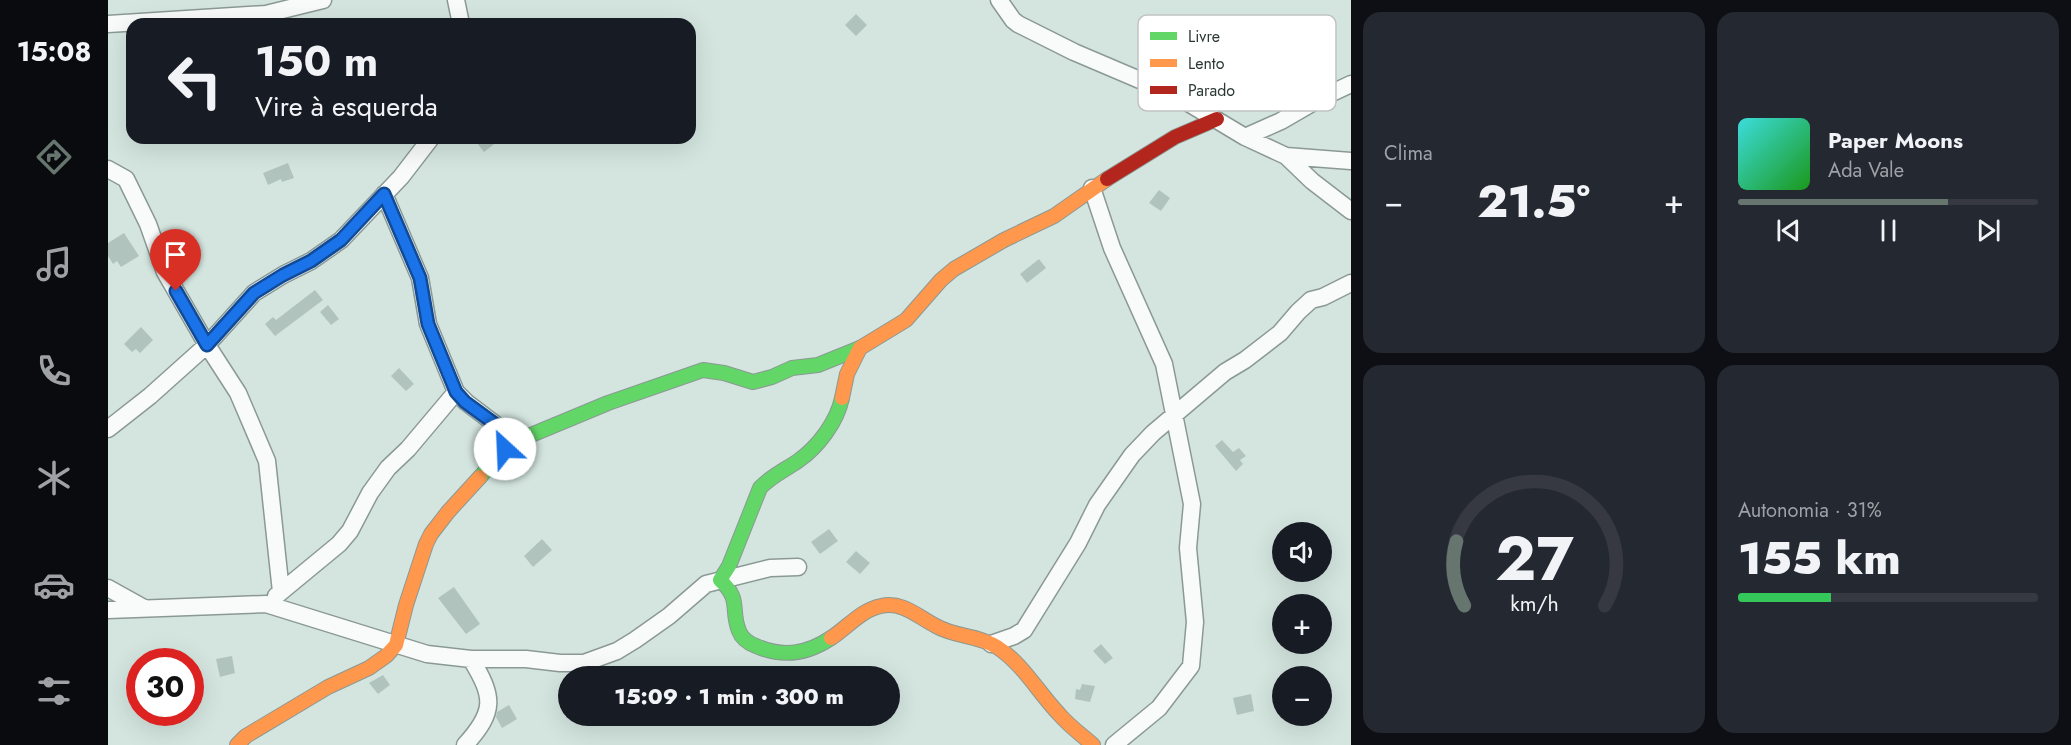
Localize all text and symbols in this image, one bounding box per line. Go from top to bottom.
legend [1138,15,1336,111]
text: Livre [1188,25,1220,48]
text: 150 m [255,31,378,92]
text: 15:08 [17,32,91,71]
icon: left [156,42,234,120]
text: Lento [1188,52,1225,75]
text: Parado [1188,79,1235,102]
text: Vire à esquerda [255,87,438,126]
text: Paper Moons [1828,124,1963,156]
icon: directions [33,136,75,178]
text: Clima [1384,139,1433,168]
text: Ada Vale [1828,156,1904,185]
text: 21.5° [1477,169,1590,234]
text: − [1384,178,1403,225]
text: + [1664,178,1684,225]
icon: previous [1772,214,1805,247]
icon: pause [1872,214,1905,247]
icon: next [1972,214,2005,247]
pin [150,229,201,291]
icon: arrive [159,238,192,271]
icon: music [33,243,75,285]
icon: phone [33,350,75,392]
position arrow [473,417,537,481]
icon: climate [33,457,75,499]
text: Autonomia · 31% [1738,496,1882,525]
text: 27 [1495,513,1574,603]
map controls [1272,522,1332,726]
button: sound [1272,522,1332,582]
text: 155 km [1738,526,1901,591]
icon: car [33,564,75,606]
text: km/h [1510,588,1558,619]
button: + [1272,594,1332,654]
speed limit sign: 30 [126,648,204,726]
button: − [1272,666,1332,726]
icon: filters [33,670,75,712]
text: 15:09 · 1 min · 300 m [614,680,844,712]

